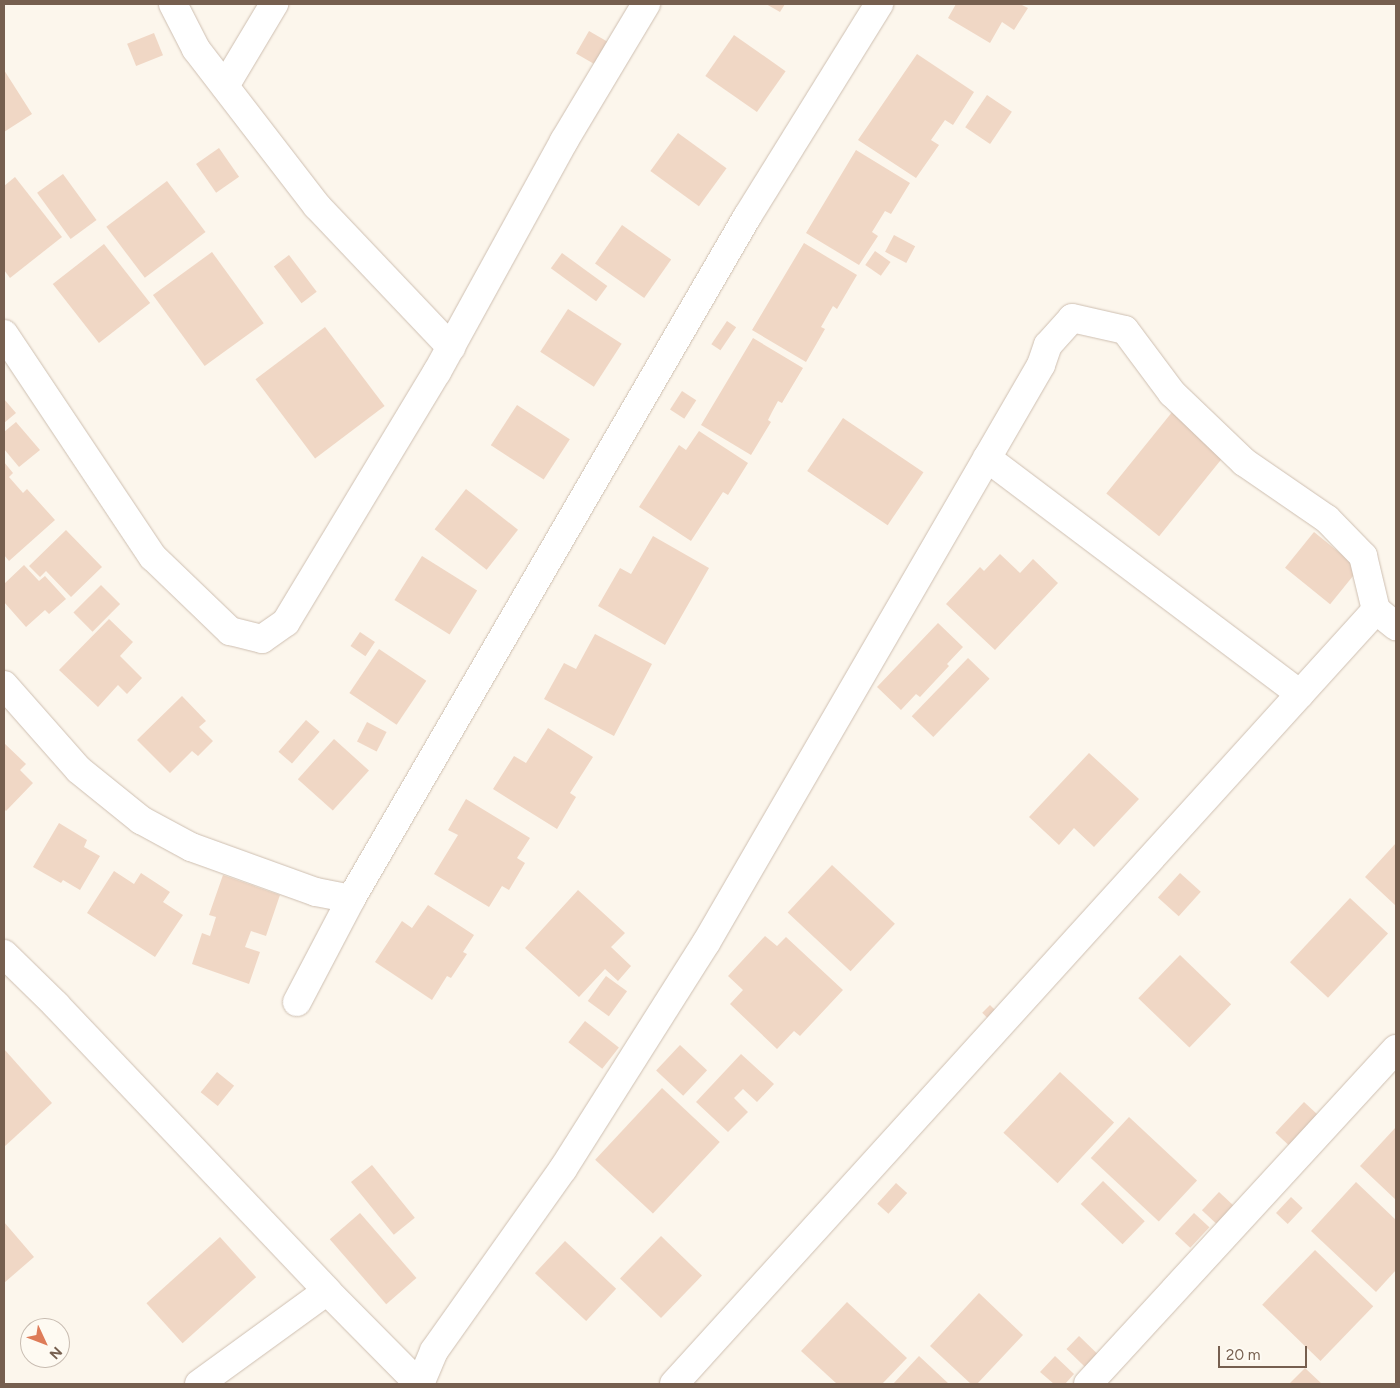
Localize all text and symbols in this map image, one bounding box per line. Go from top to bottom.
north arrow [20,1318,70,1368]
scale bar [1220,1336,1309,1368]
text: N [46,1343,66,1363]
text: 20 m [1226,1346,1260,1364]

